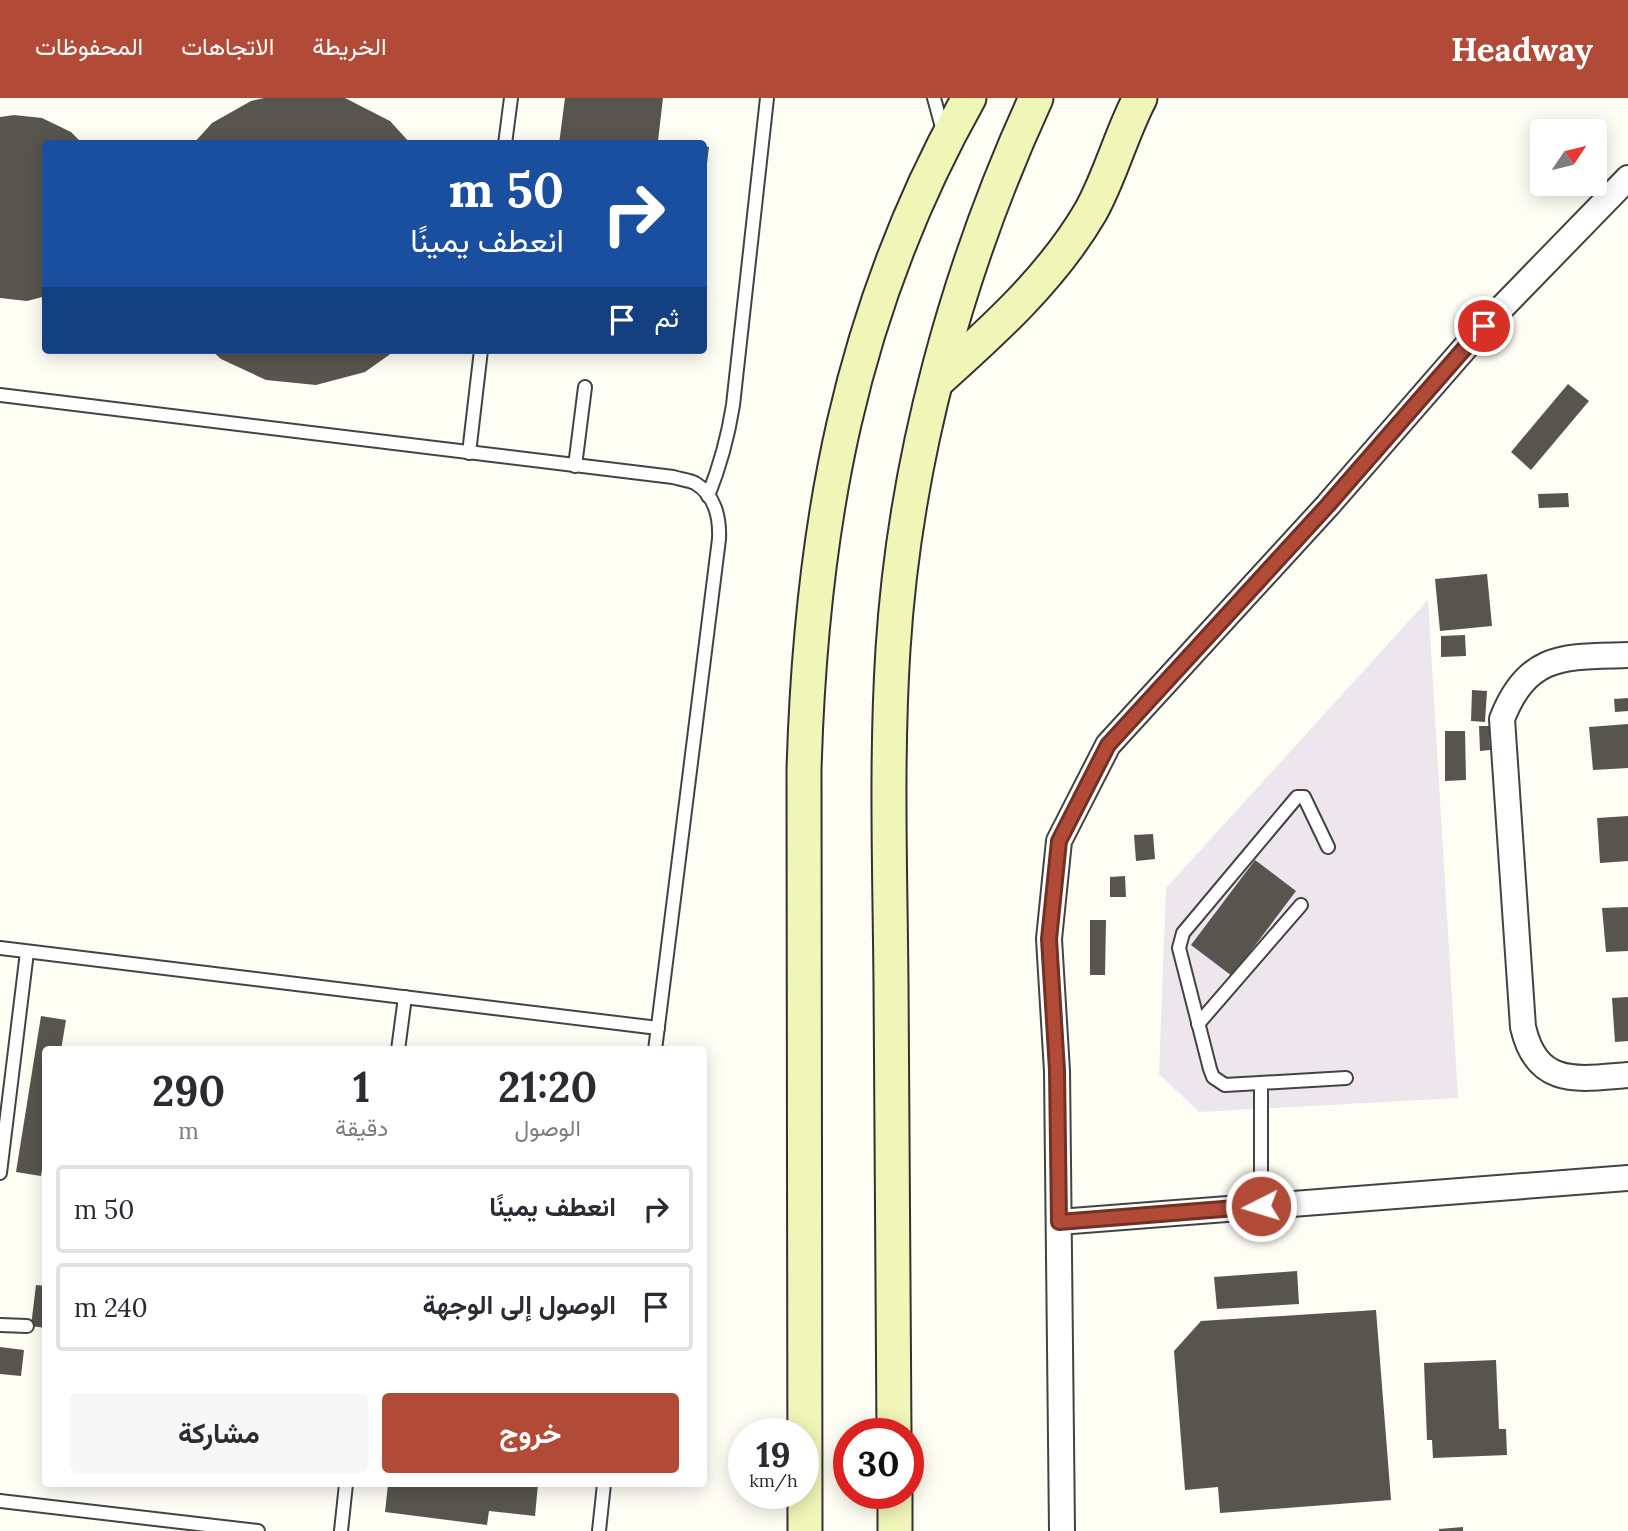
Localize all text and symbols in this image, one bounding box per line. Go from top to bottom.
text: Headway [1451,28,1593,70]
text: المحفوظات [35,31,143,62]
text: الاتجاهات [181,31,274,62]
text: الخريطة [312,31,387,62]
north arrow [1530,119,1606,196]
map controls [1530,119,1607,196]
text: 50 m [448,158,564,220]
icon: right [588,168,679,259]
text: انعطف يمينًا [410,220,564,261]
pin [1454,296,1514,356]
icon: arrive [603,301,641,339]
text: ثم [655,301,679,334]
icon: arrive [1465,307,1503,345]
text: 1 [353,1060,370,1114]
text: 21:20 [498,1060,597,1114]
text: 290 [152,1064,225,1118]
text: دقيقة [335,1113,388,1142]
text: الوصول [514,1113,581,1142]
text: m [178,1116,199,1145]
position arrow [1224,1169,1298,1243]
text: انعطف يمينًا [489,1190,616,1223]
icon: right [637,1190,675,1228]
text: 50 m [74,1193,134,1226]
text: الوصول إلى الوجهة [423,1288,616,1321]
icon: arrive [637,1288,675,1326]
text: 240 m [74,1291,148,1324]
button: مشاركة [70,1393,368,1473]
button: خروج [382,1393,679,1473]
speed limit sign: 30 [833,1418,924,1509]
text: 19 [756,1432,791,1477]
text: km/h [749,1469,798,1492]

